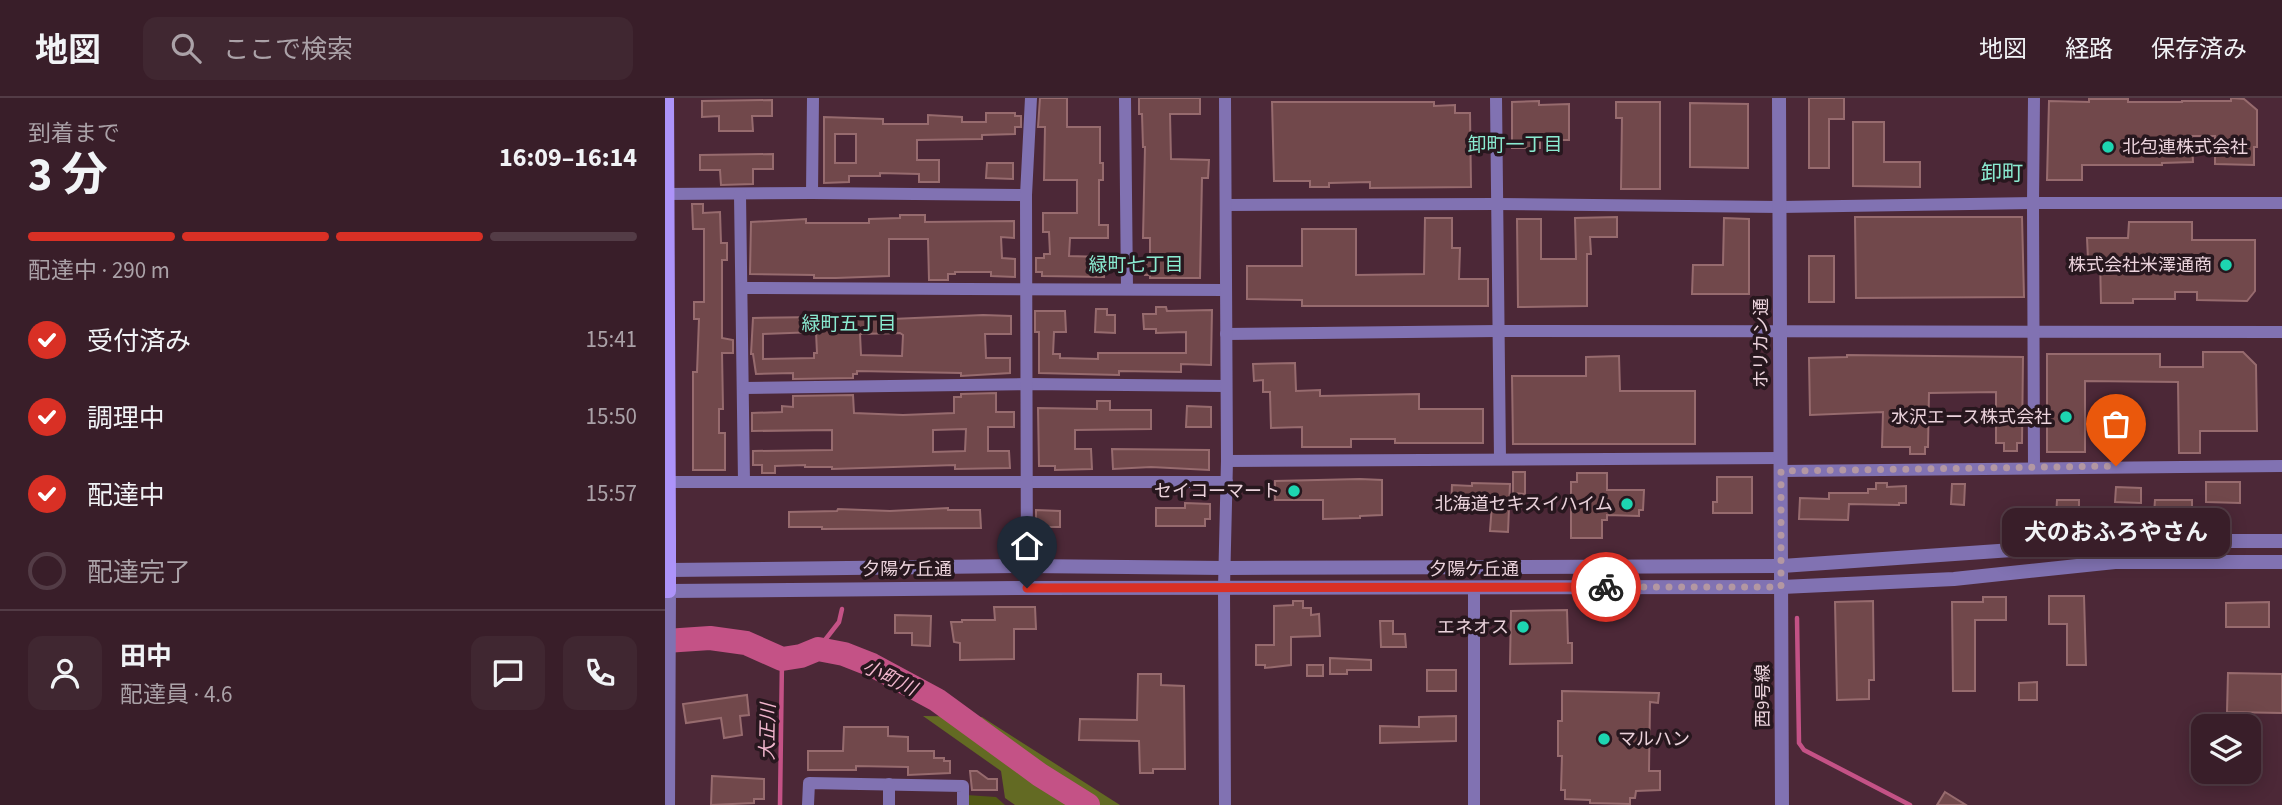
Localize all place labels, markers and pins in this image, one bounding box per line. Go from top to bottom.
place label: 北包連株式会社 [2122,135,2248,160]
marker: 北包連株式会社 [2100,139,2116,155]
place label: 株式会社米澤通商 [2068,253,2212,278]
marker: 株式会社米澤通商 [2218,257,2234,273]
pin [2086,394,2146,466]
place label: 水沢エース株式会社 [1891,405,2052,430]
marker: 水沢エース株式会社 [2058,409,2074,425]
place label: セイコーマート [1154,479,1280,504]
marker: セイコーマート [1286,483,1302,499]
place label: 北海道セキスイハイム [1435,492,1613,517]
marker: 北海道セキスイハイム [1619,496,1635,512]
callout: 犬のおふろやさん [2002,508,2230,557]
pin [997,516,1057,588]
place label: エネオス [1437,615,1509,640]
marker: エネオス [1515,619,1531,635]
place label: マルハン [1618,727,1690,752]
marker: マルハン [1596,731,1612,747]

